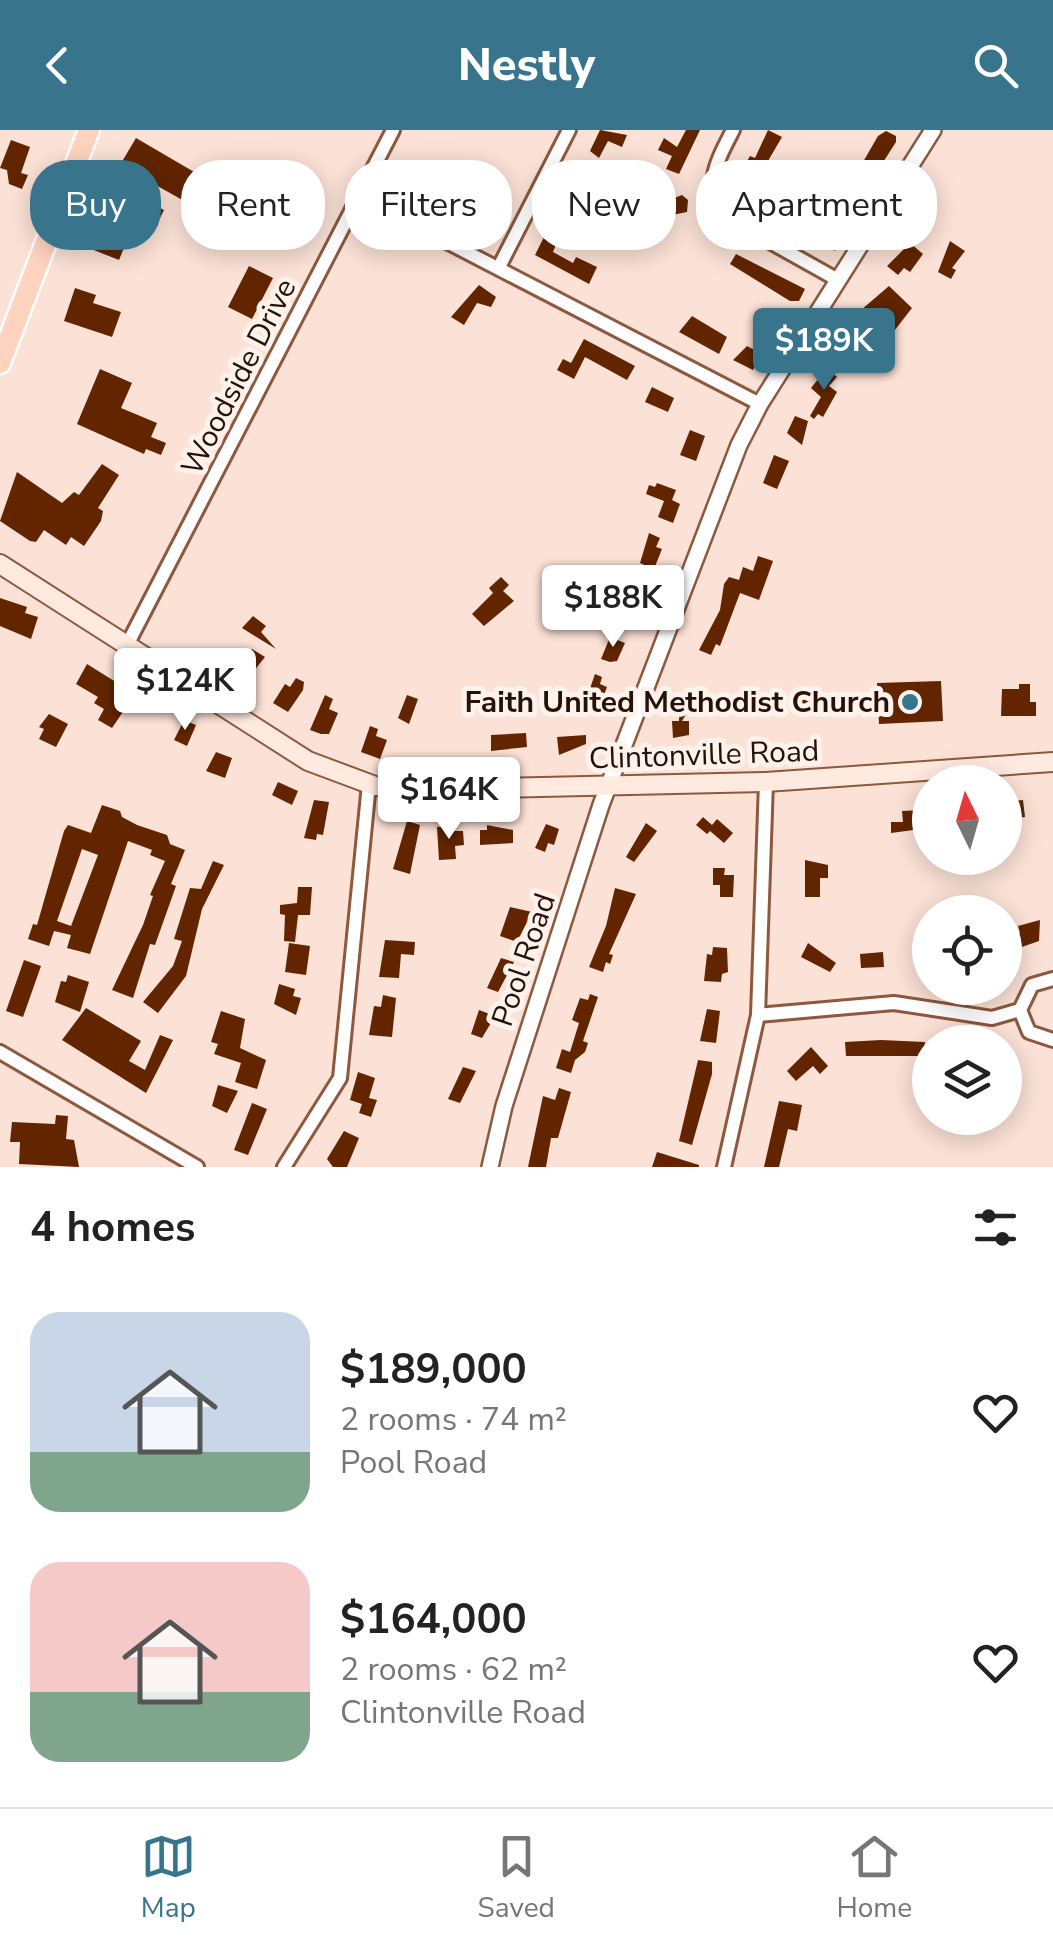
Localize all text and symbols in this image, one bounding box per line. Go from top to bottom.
text: Nestly [458,35,595,96]
icon: back [30,38,85,93]
icon: search [968,38,1023,93]
chip: Buy [30,160,161,250]
chip: Rent [181,160,325,250]
chip: Filters [345,160,512,250]
chip: New [532,160,676,250]
chip: Apartment [696,160,937,250]
street label: Woodside Drive [172,272,306,482]
pin: $189K [754,308,894,393]
text: $189K [775,319,873,362]
pin: $188K [543,565,683,650]
text: $188K [564,576,662,619]
pin: $124K [115,648,255,733]
text: $124K [136,659,234,702]
place label: Faith United Methodist Church [465,682,890,723]
marker: Faith United Methodist Church [899,691,921,713]
street label: Clintonville Road [588,730,820,780]
pin: $164K [379,757,519,842]
north arrow [912,765,1022,875]
map controls [912,765,1022,1135]
text: $164K [400,768,498,811]
street label: Pool Road [482,888,566,1032]
button: locate [912,895,1022,1005]
button: layers [912,1025,1022,1135]
text: 4 homes [30,1199,195,1256]
icon: filters [968,1200,1023,1255]
text: $189,000 [340,1341,527,1398]
icon: home [110,1352,230,1472]
icon: heart [968,1385,1023,1440]
text: 2 rooms · 74 m² [340,1398,567,1441]
text: Pool Road [340,1441,487,1484]
text: $164,000 [340,1591,527,1648]
icon: home [110,1602,230,1722]
icon: heart [968,1635,1023,1690]
text: 2 rooms · 62 m² [340,1648,567,1691]
text: Clintonville Road [340,1691,586,1734]
tab: Map [141,1829,196,1927]
tab: Saved [478,1829,555,1927]
tab: Home [836,1829,912,1927]

